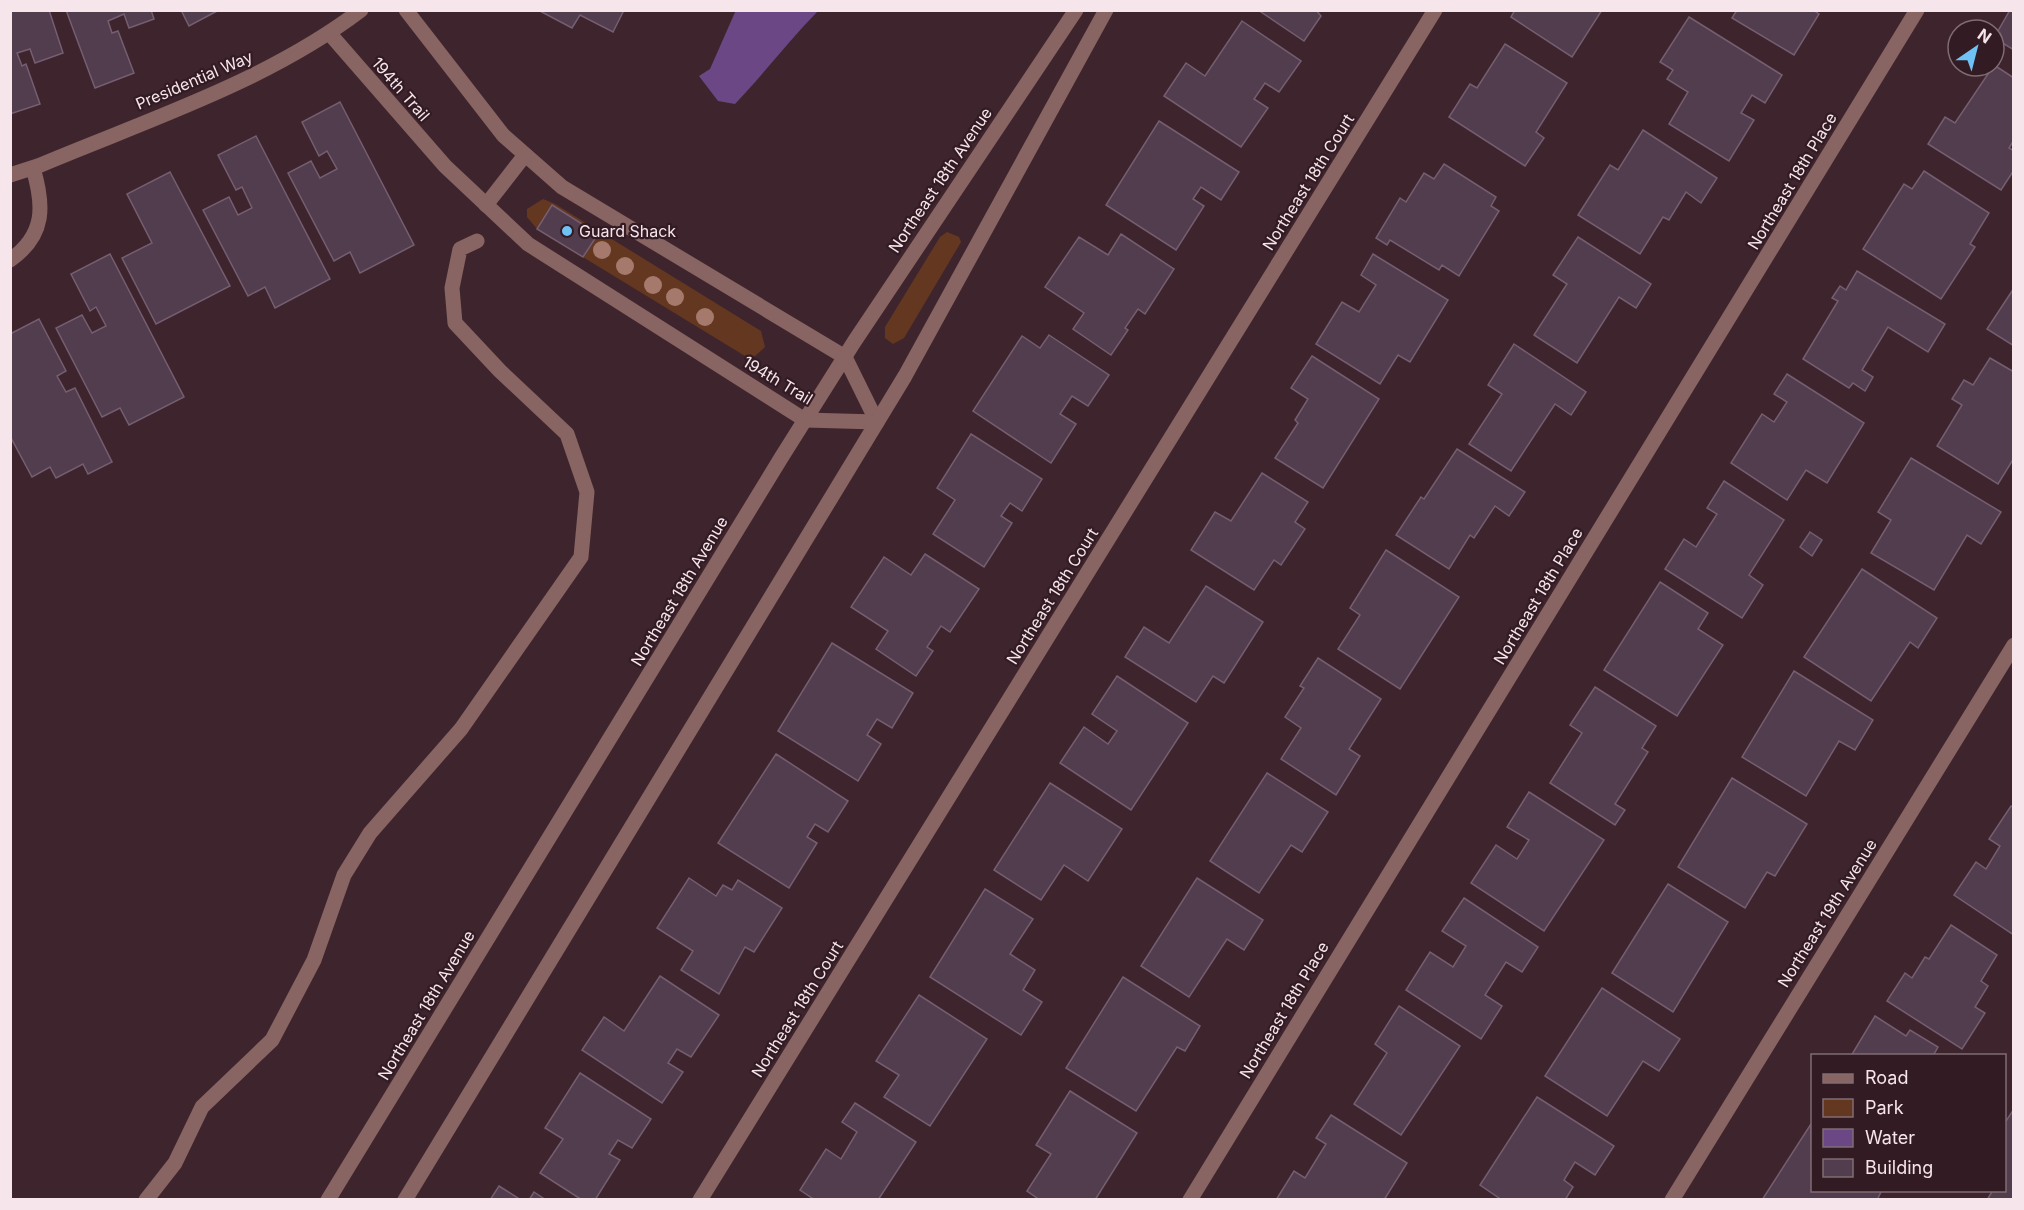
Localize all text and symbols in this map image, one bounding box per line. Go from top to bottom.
north arrow [1946,18,2006,78]
text: N [1974,24,1995,47]
street label: Presidential Way [132,46,256,114]
street label: 194th Trail [368,53,434,125]
street label: Northeast 18th Avenue [884,103,996,257]
street label: Northeast 18th Place [1743,109,1841,253]
street label: Northeast 18th Court [1258,110,1358,254]
place label: Guard Shack [579,221,676,241]
marker: Guard Shack [560,224,574,238]
street label: 194th Trail [739,351,817,409]
street label: Northeast 18th Avenue [626,513,732,669]
street label: Northeast 18th Court [1002,524,1102,668]
street label: Northeast 18th Place [1489,524,1587,668]
street label: Northeast 19th Avenue [1773,835,1881,991]
street label: Northeast 18th Avenue [373,927,479,1083]
street label: Northeast 18th Court [747,937,847,1081]
street label: Northeast 18th Place [1235,938,1333,1082]
legend [1811,1054,2006,1192]
text: Road [1865,1067,1908,1088]
text: Park [1865,1097,1904,1118]
text: Water [1865,1127,1915,1148]
text: Building [1865,1157,1933,1178]

